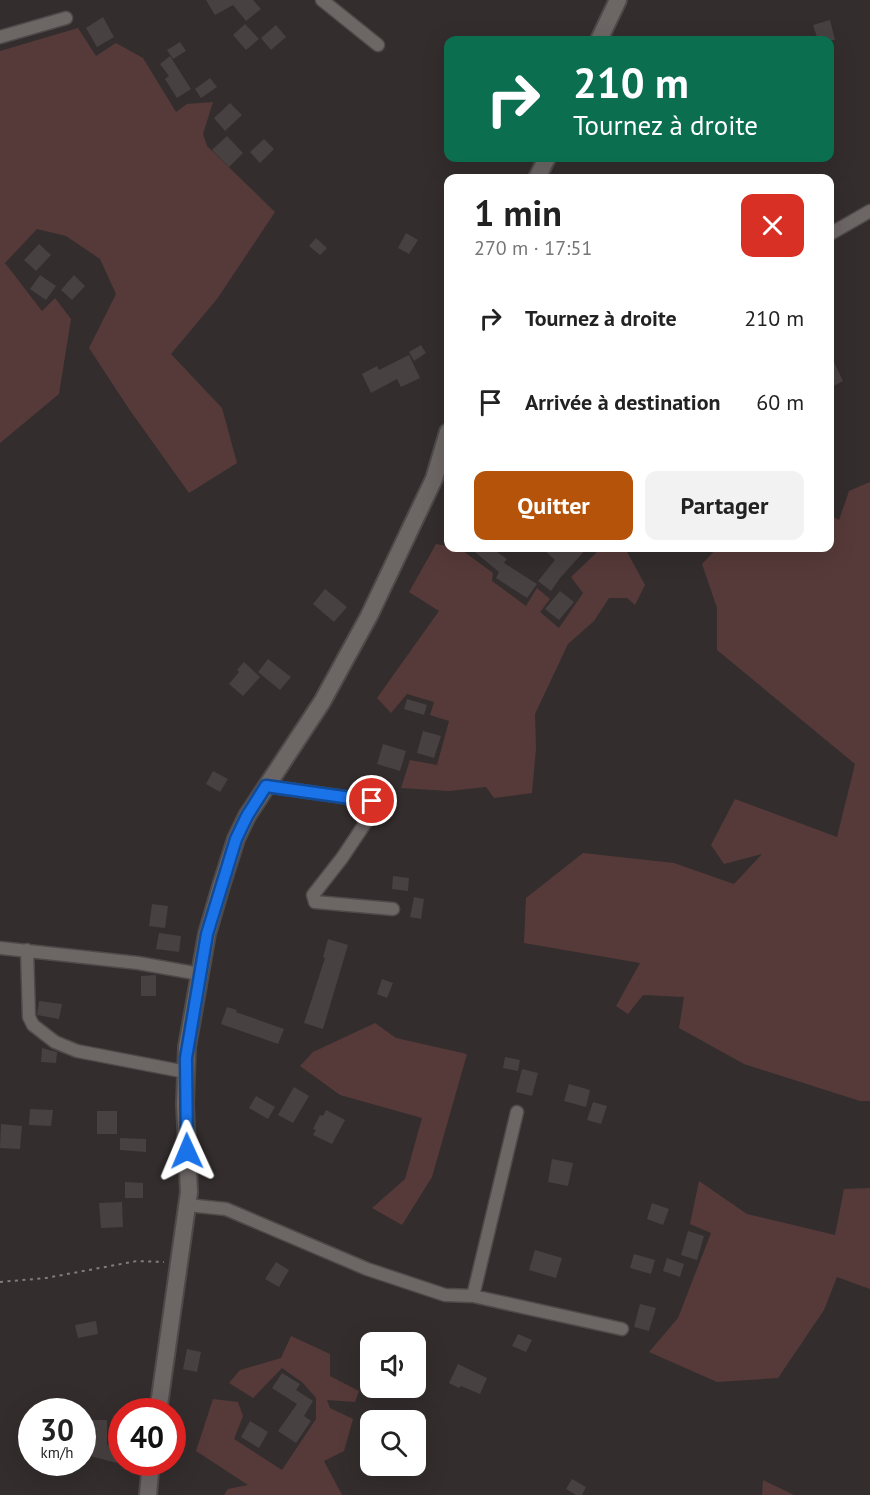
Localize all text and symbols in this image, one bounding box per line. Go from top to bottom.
text: 210 m [573,55,689,110]
icon: right [474,60,552,138]
text: Tournez à droite [573,108,758,142]
text: 1 min [474,189,562,236]
button: close [741,194,804,257]
text: 270 m · 17:51 [474,235,592,261]
icon: right [474,302,507,335]
text: Tournez à droite [525,304,677,332]
text: 210 m [744,304,804,332]
icon: arrive [474,386,507,419]
text: Arrivée à destination [525,388,721,416]
text: 60 m [756,388,804,416]
button: Quitter [474,471,633,540]
button: Partager [645,471,804,540]
pin [346,775,397,826]
icon: arrive [355,784,388,817]
position arrow [155,1119,219,1183]
map controls [360,1332,426,1476]
button: sound [360,1332,426,1398]
speed limit sign: 40 [108,1398,186,1476]
text: 30 [40,1410,74,1449]
button: search [360,1410,426,1476]
text: km/h [41,1443,73,1462]

